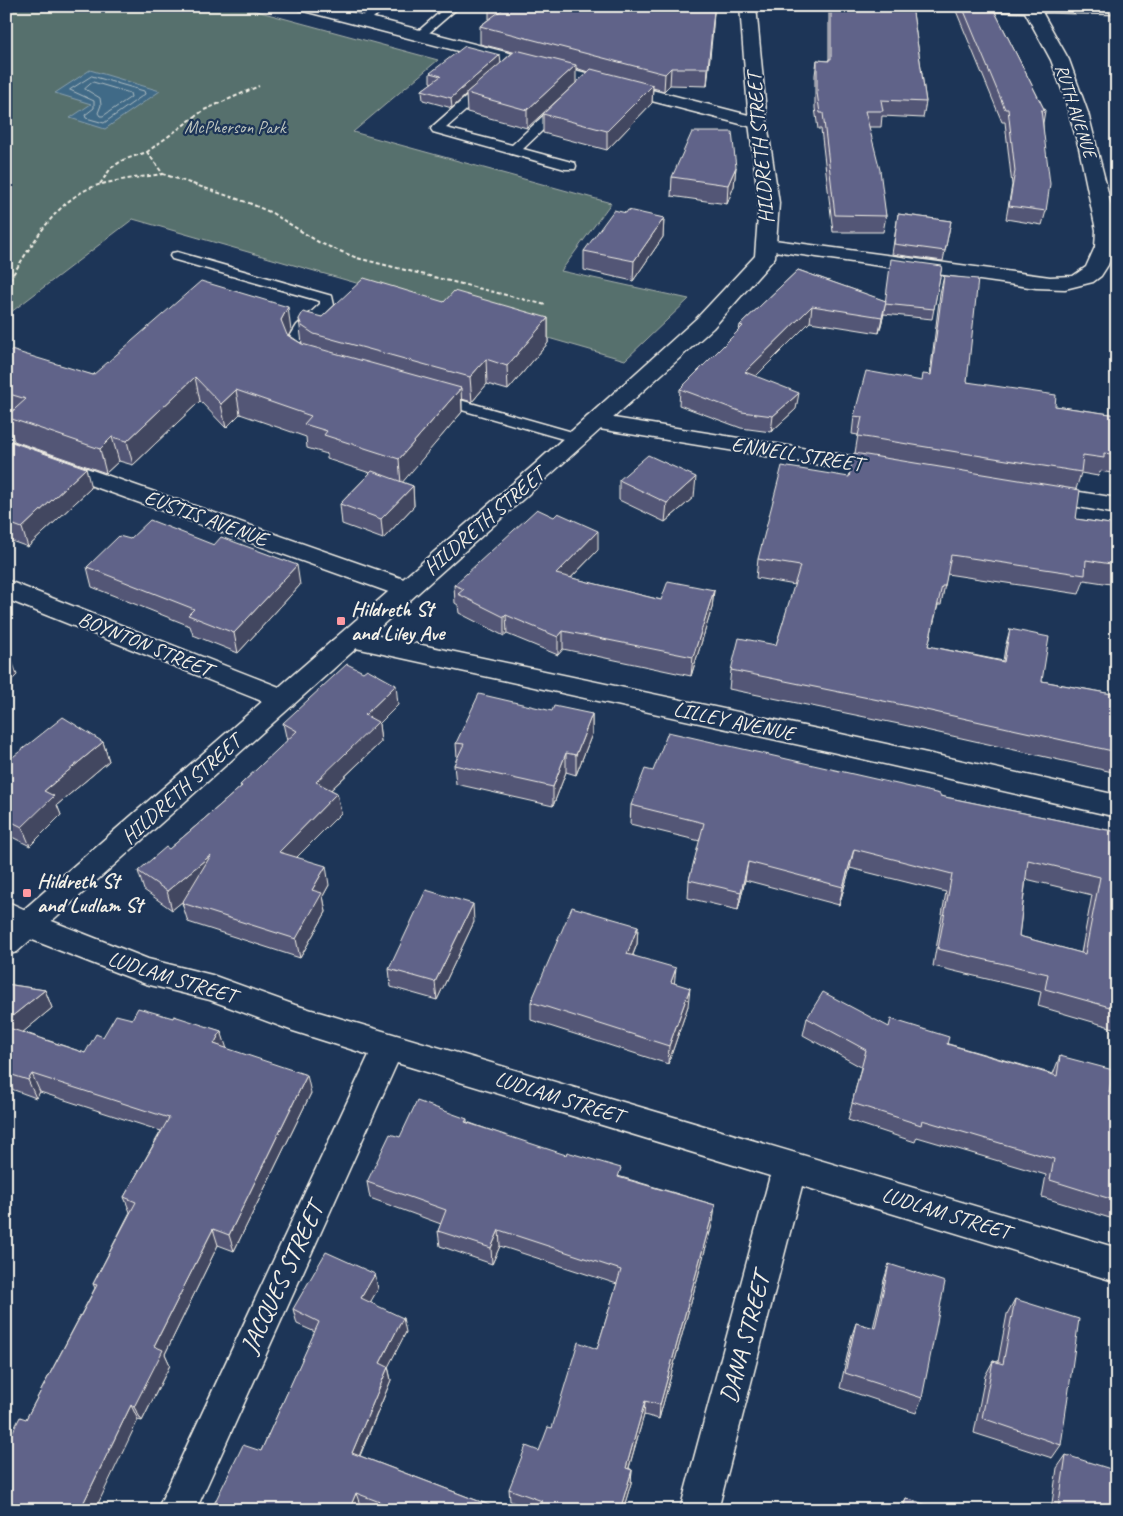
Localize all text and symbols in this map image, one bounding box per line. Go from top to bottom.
street label: RUTH AVENUE [1051,61,1102,163]
street label: HILDRETH STREET [740,67,780,225]
park label: McPherson Park [184,116,287,138]
street label: ENNELL STREET [730,431,869,478]
street label: HILDRETH STREET [418,459,553,581]
street label: EUSTIS AVENUE [141,484,274,553]
place label: Hildreth St and Liley Ave [351,596,446,646]
street label: BOYNTON STREET [75,605,220,685]
marker: Hildreth St and Liley Ave [335,615,347,627]
street label: LILLEY AVENUE [671,696,799,747]
street label: HILDRETH STREET [116,726,249,849]
place label: Hildreth St and Ludlam St [37,868,146,918]
marker: Hildreth St and Ludlam St [21,887,33,899]
street label: LUDLAM STREET [105,945,244,1010]
street label: LUDLAM STREET [492,1065,631,1130]
street label: LUDLAM STREET [879,1181,1018,1246]
street label: JACQUES STREET [233,1192,334,1359]
street label: DANA STREET [712,1263,779,1406]

